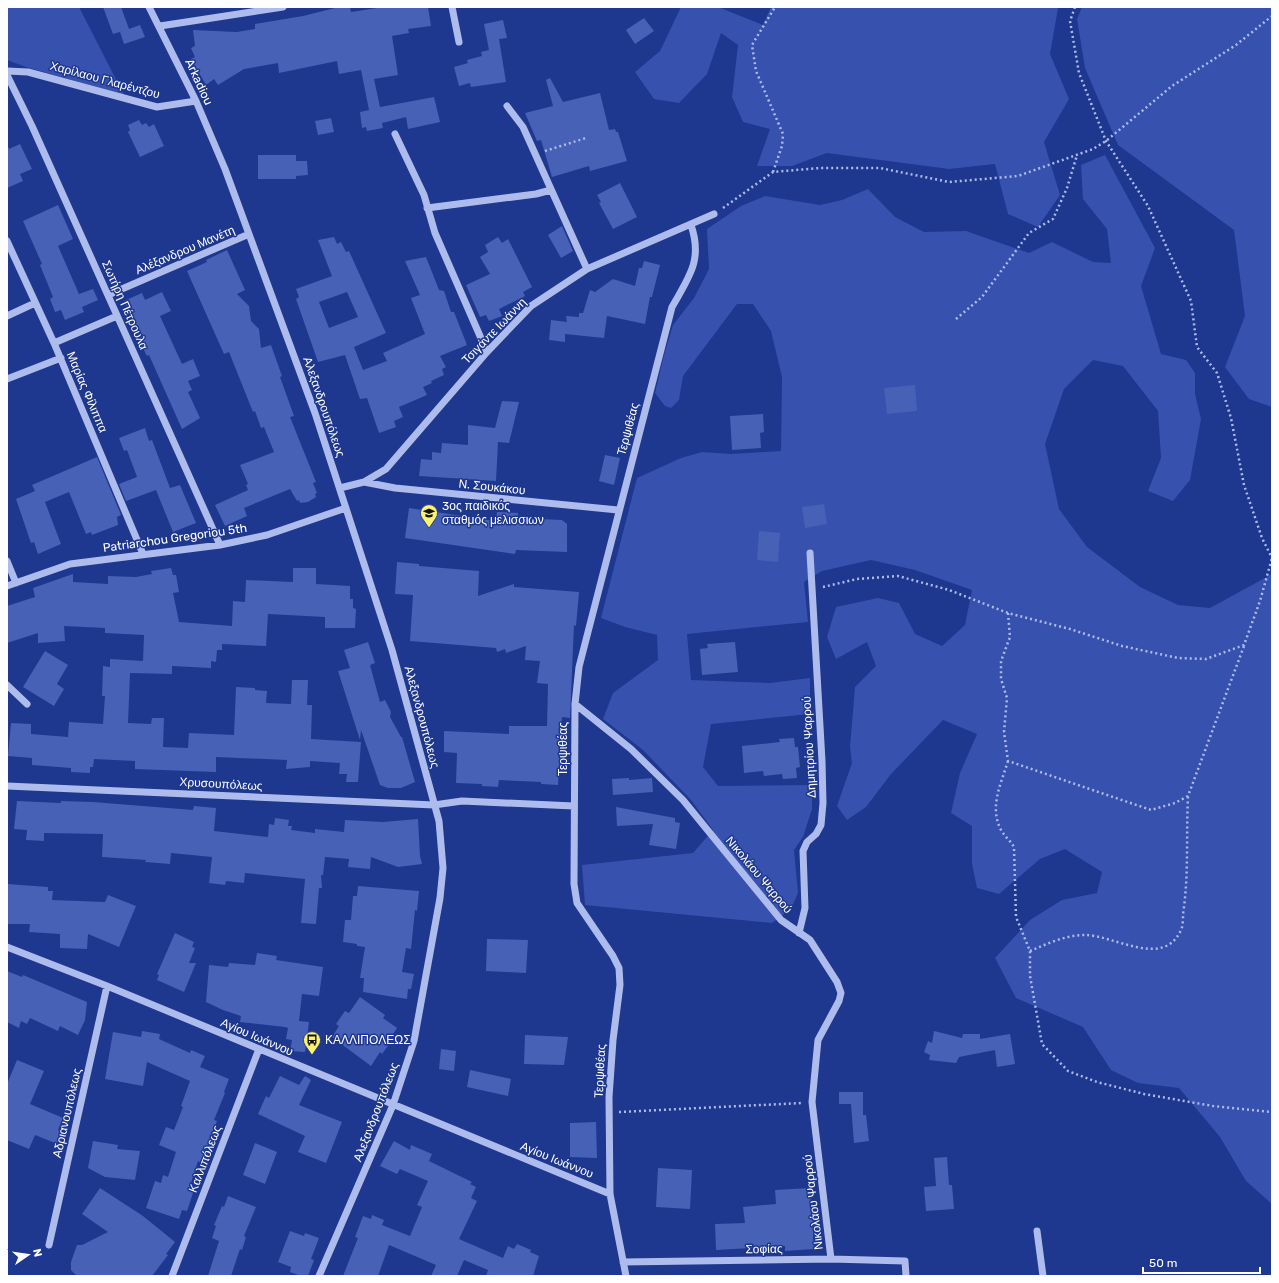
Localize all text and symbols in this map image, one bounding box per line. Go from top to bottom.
street label: Arkadiou [182,57,216,107]
street label: Χαρίλαου Γλαρέντζου [49,59,161,101]
street label: Αλέξανδρου Μανέτη [133,223,237,277]
street label: Σωτήρη Πέτρουλα [99,258,151,352]
street label: Τσιγάντε Ιωάννη [459,295,529,367]
street label: Μαρίας Φίλιππα [64,350,110,435]
street label: Αλεξανδρουπόλεως [300,355,348,459]
street label: Τερψιθέας [614,401,642,457]
street label: Ν. Σουκάκου [458,477,526,497]
place label: 3ος παιδικός σταθμός μελισσιων [442,499,544,527]
school or university icon: 3ος παιδικός σταθμός μελισσιων [419,503,439,528]
street label: Patriarchou Gregoriou 5th [102,521,248,555]
street label: Αλεξανδρουπόλεως [402,664,442,770]
street label: Δημητρίου Ψαρρού [799,696,819,798]
street label: Τερψιθέας [556,722,570,776]
street label: Χρυσουπόλεως [179,775,263,793]
street label: Νικολάου Ψαρρού [723,834,795,916]
street label: Αγίου Ιωάννου [219,1015,295,1059]
bus stop icon: ΚΑΛΛΙΠΟΛΕΩΣ [302,1030,322,1055]
place label: ΚΑΛΛΙΠΟΛΕΩΣ [325,1033,411,1047]
street label: Τερψιθέας [592,1043,608,1098]
street label: Αλεξανδρουπόλεως [351,1060,401,1164]
street label: Αδριανουπόλεως [50,1067,84,1159]
street label: Καλλιπόλεως [186,1123,224,1195]
street label: Αγίου Ιωάννου [518,1139,596,1181]
street label: Νικολάου Ψαρρού [800,1154,826,1250]
north arrow [8,1235,48,1275]
street label: Σοφίας [745,1242,783,1256]
text: N [30,1248,44,1258]
scale bar [1143,1249,1260,1275]
text: 50 m [1149,1256,1177,1270]

